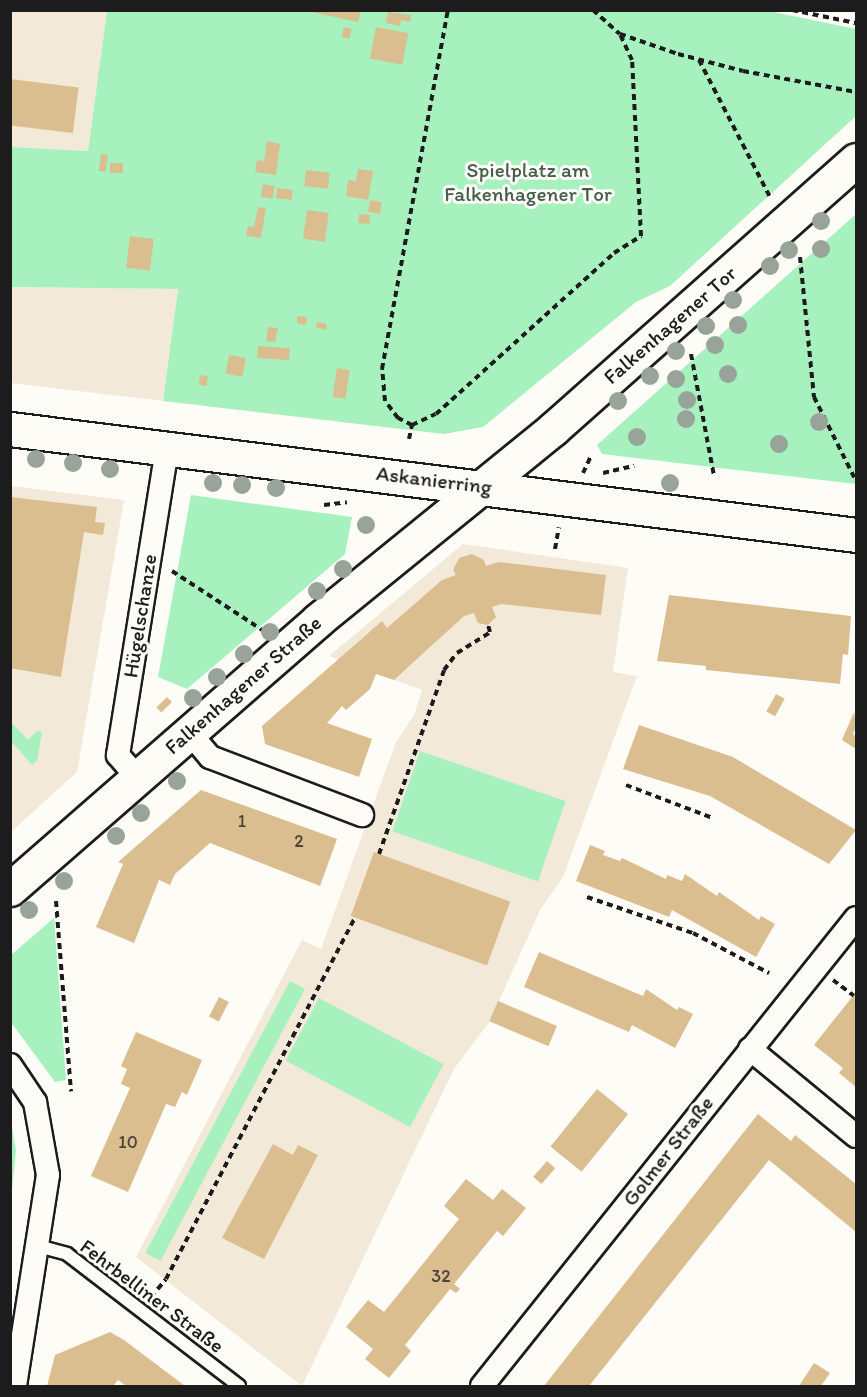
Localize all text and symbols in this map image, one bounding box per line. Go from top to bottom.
park label: Spielplatz am Falkenhagener Tor [445,157,611,207]
street label: Falkenhagener Tor [599,261,741,389]
street label: Askanierring [375,460,493,500]
street label: Hügelschanze [118,552,162,680]
street label: Falkenhagener Straße [160,610,326,760]
house number: 1 [238,810,246,832]
house number: 2 [294,830,304,852]
street label: Golmer Straße [617,1091,719,1211]
house number: 10 [118,1131,138,1153]
street label: Fehrbelliner Straße [75,1234,229,1358]
house number: 32 [431,1265,451,1287]

